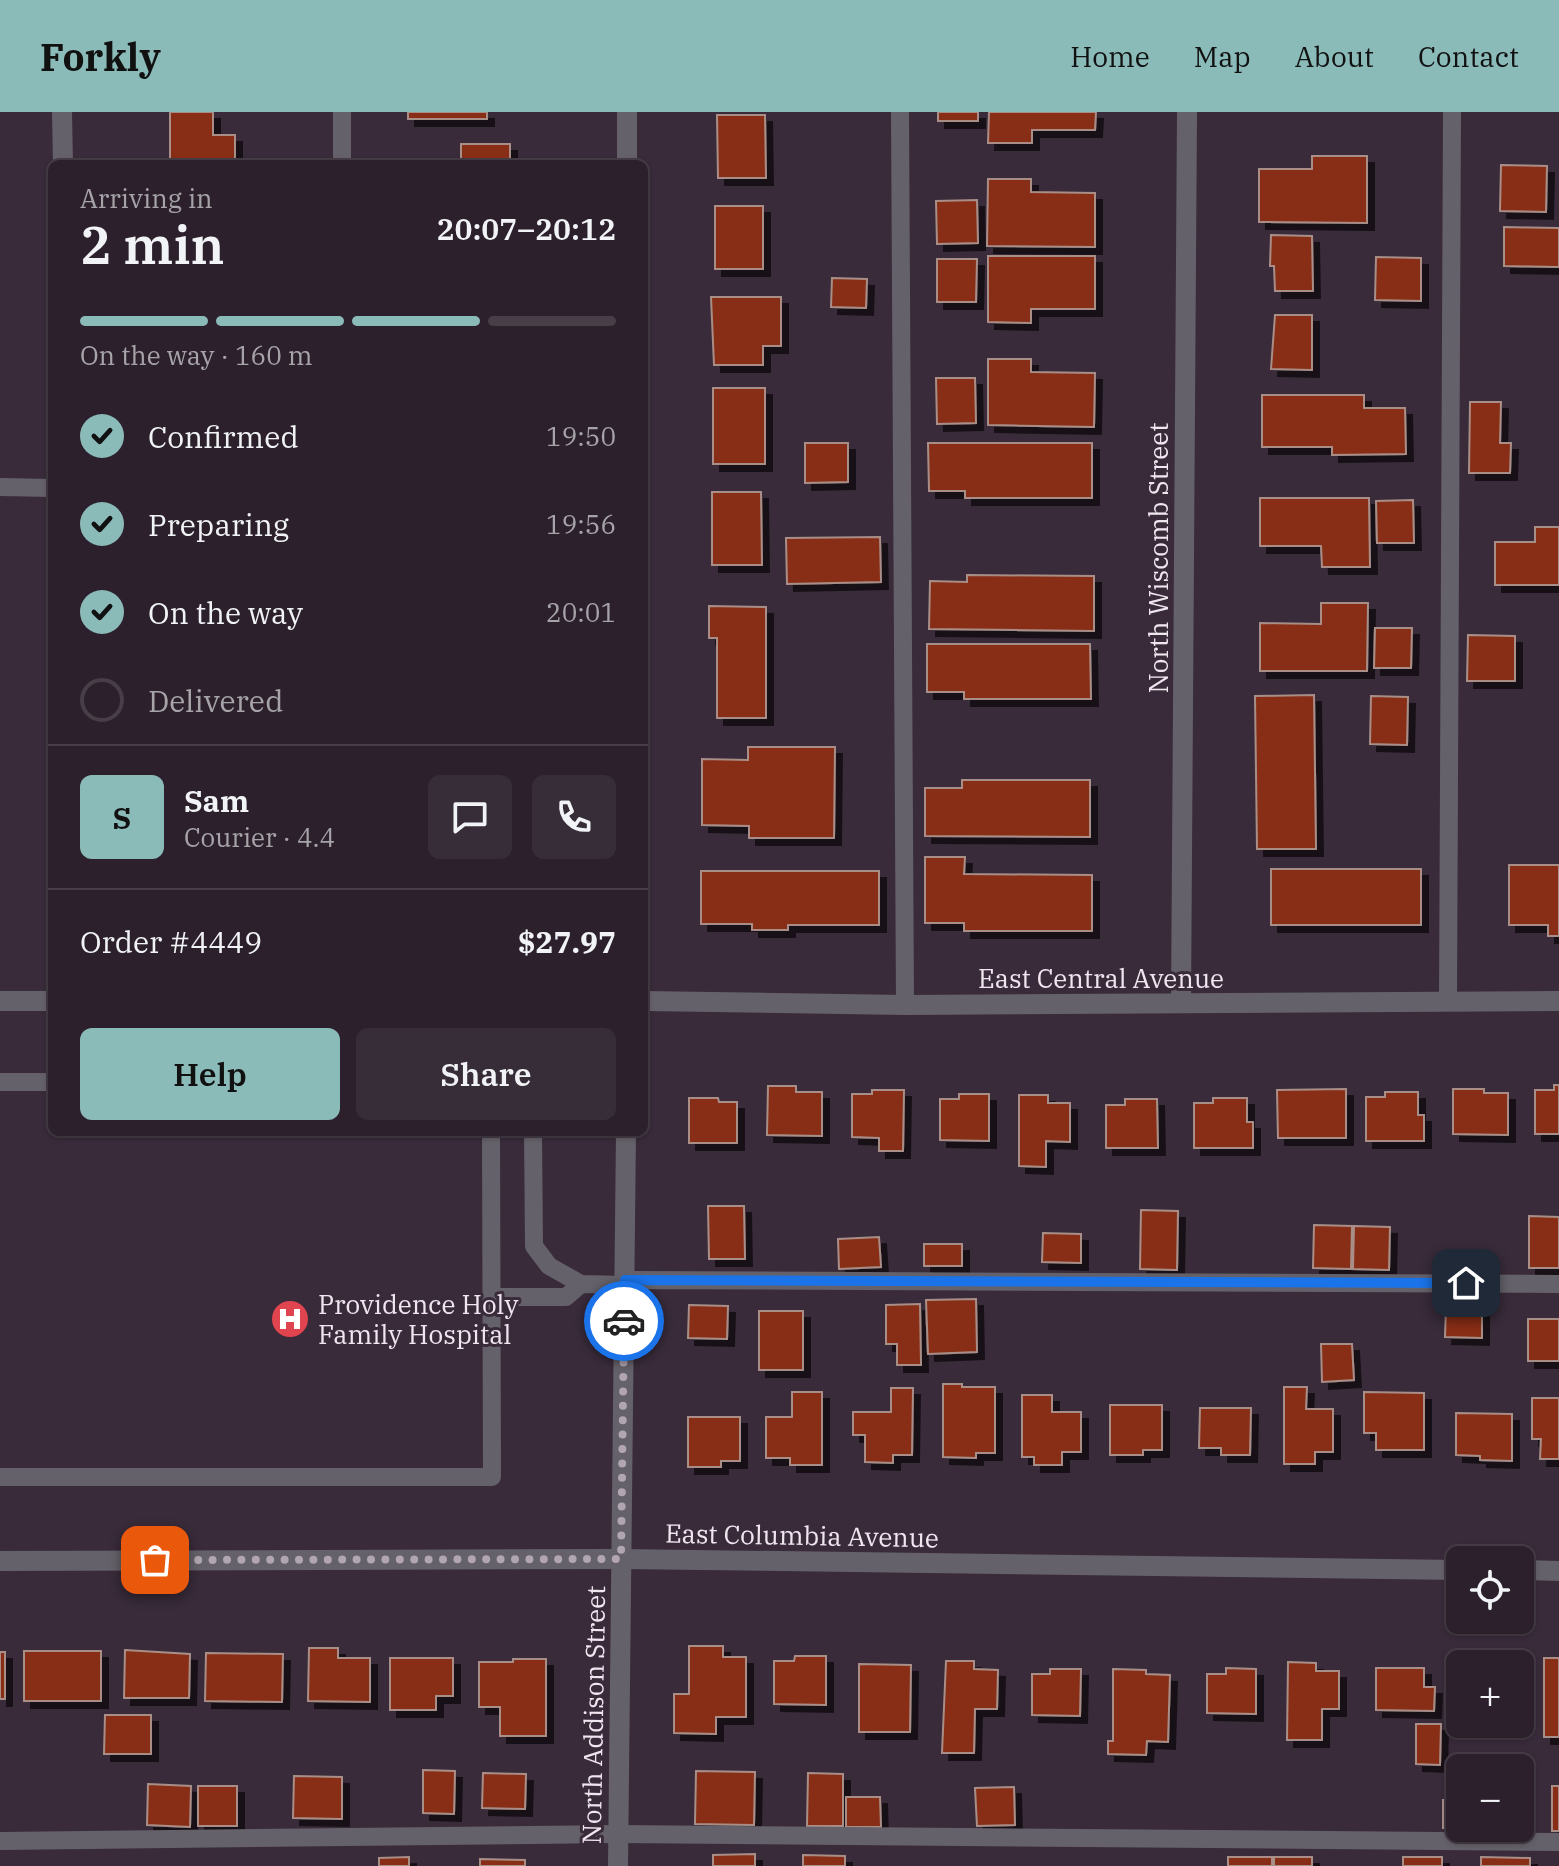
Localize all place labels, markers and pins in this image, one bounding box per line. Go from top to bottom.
pin [1432,1249,1500,1317]
place label: Providence Holy Family Hospital [318,1287,518,1351]
hospital icon: Providence Holy Family Hospital [269,1298,311,1340]
pin [121,1526,189,1594]

